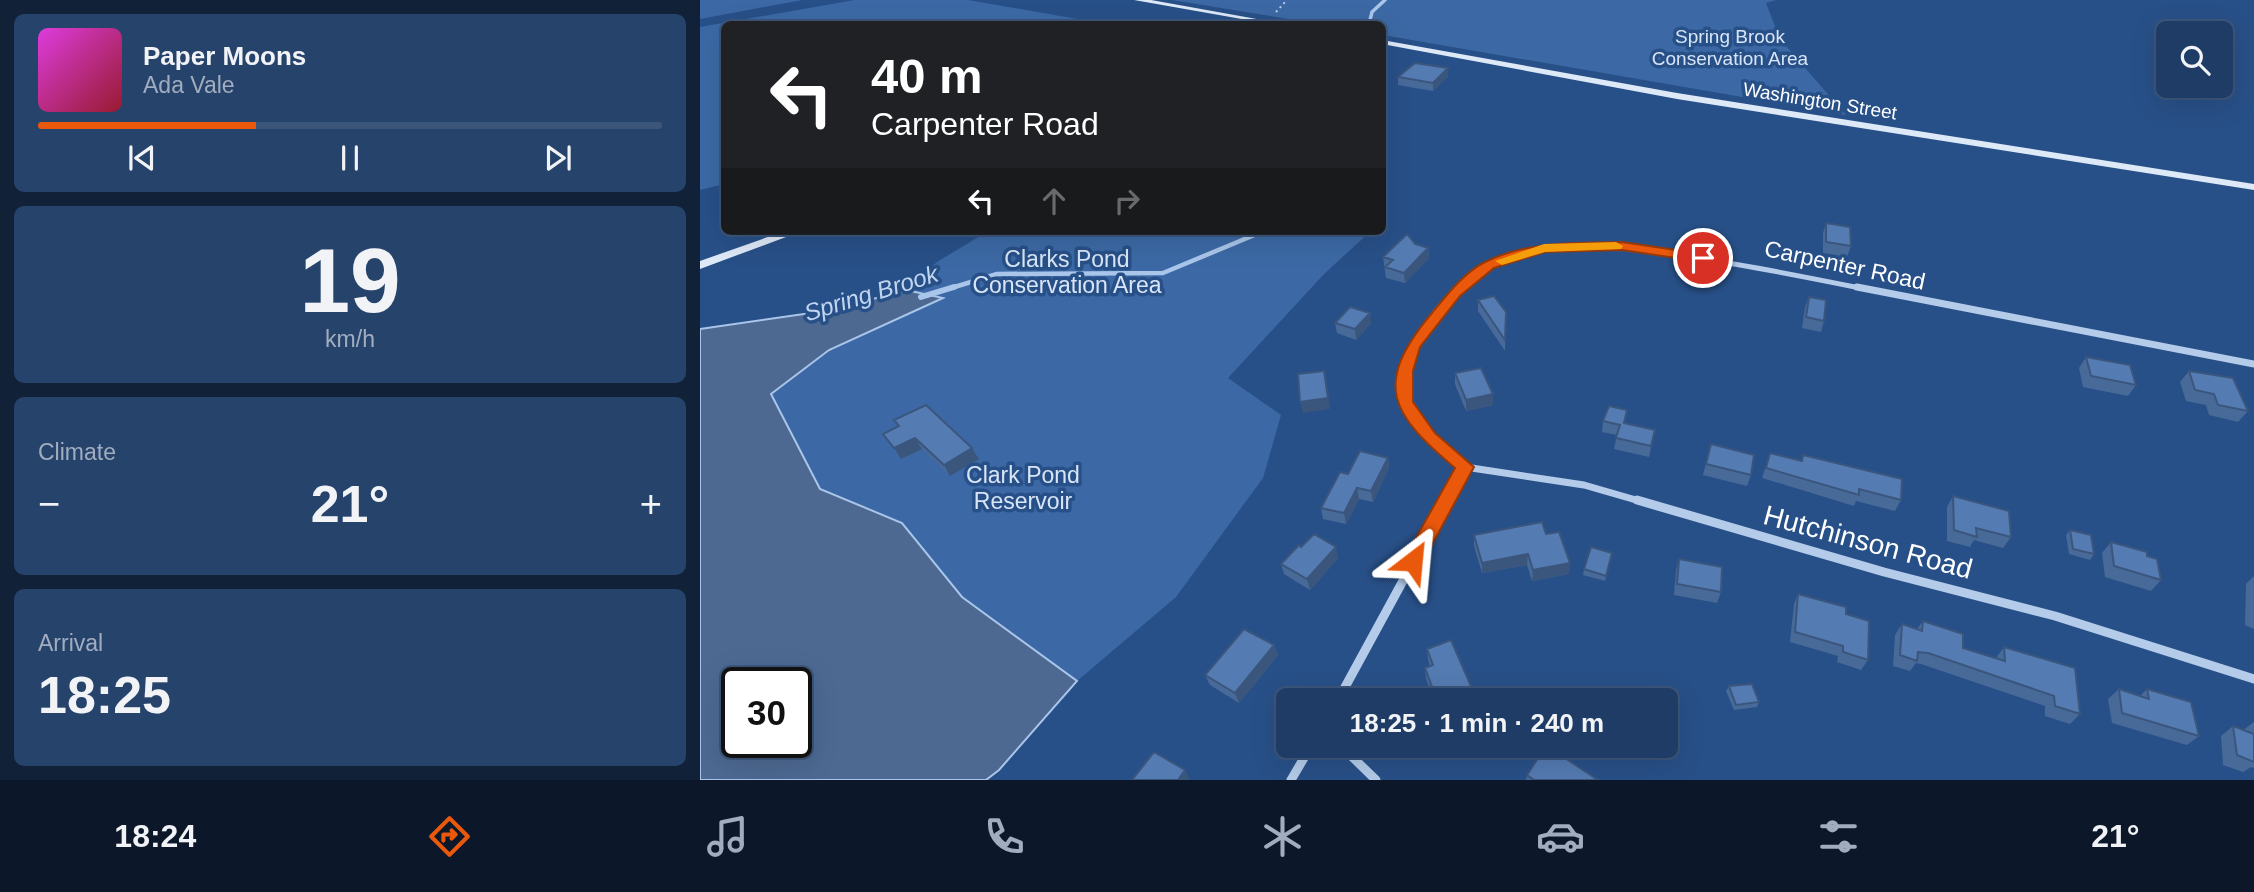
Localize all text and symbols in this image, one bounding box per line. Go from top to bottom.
map controls [2156,21,2233,98]
button: search [2156,21,2233,98]
park label: Spring Brook Conservation Area [1652,26,1809,69]
text: Paper Moons [143,41,306,71]
icon: left [756,49,847,140]
text: 40 m [871,49,983,103]
text: Ada Vale [143,72,235,98]
street label: Washington Street [1742,78,1899,124]
text: Carpenter Road [871,106,1099,142]
icon: previous [123,139,161,177]
icon: pause [331,139,369,177]
icon: next [539,139,577,177]
icon: left [962,182,1000,220]
icon: ahead [1035,182,1073,220]
icon: right [1108,182,1146,220]
pin [1673,228,1733,288]
text: 19 [299,230,401,331]
street label: Carpenter Road [1762,235,1928,295]
icon: arrive [1684,239,1722,277]
park label: Clarks Pond Conservation Area [972,246,1162,298]
water label: Spring Brook [801,259,943,326]
text: km/h [325,326,375,352]
text: Climate [38,439,116,465]
park label: Clark Pond Reservoir [966,462,1080,514]
text: 21° [311,475,389,533]
text: − [38,483,60,525]
text: + [640,483,662,525]
street label: Hutchinson Road [1760,499,1976,585]
position arrow [1376,524,1450,598]
text: Arrival [38,630,103,656]
text: 18:25 [38,666,171,724]
speed limit sign: 30 [721,667,812,758]
text: 18:25 · 1 min · 240 m [1350,708,1604,738]
icon: directions [425,812,474,861]
icon: music [703,812,752,861]
icon: phone [980,812,1029,861]
icon: climate [1258,812,1307,861]
icon: car [1536,812,1585,861]
icon: filters [1814,812,1863,861]
text: 18:24 [114,818,196,854]
text: 21° [2091,818,2140,854]

